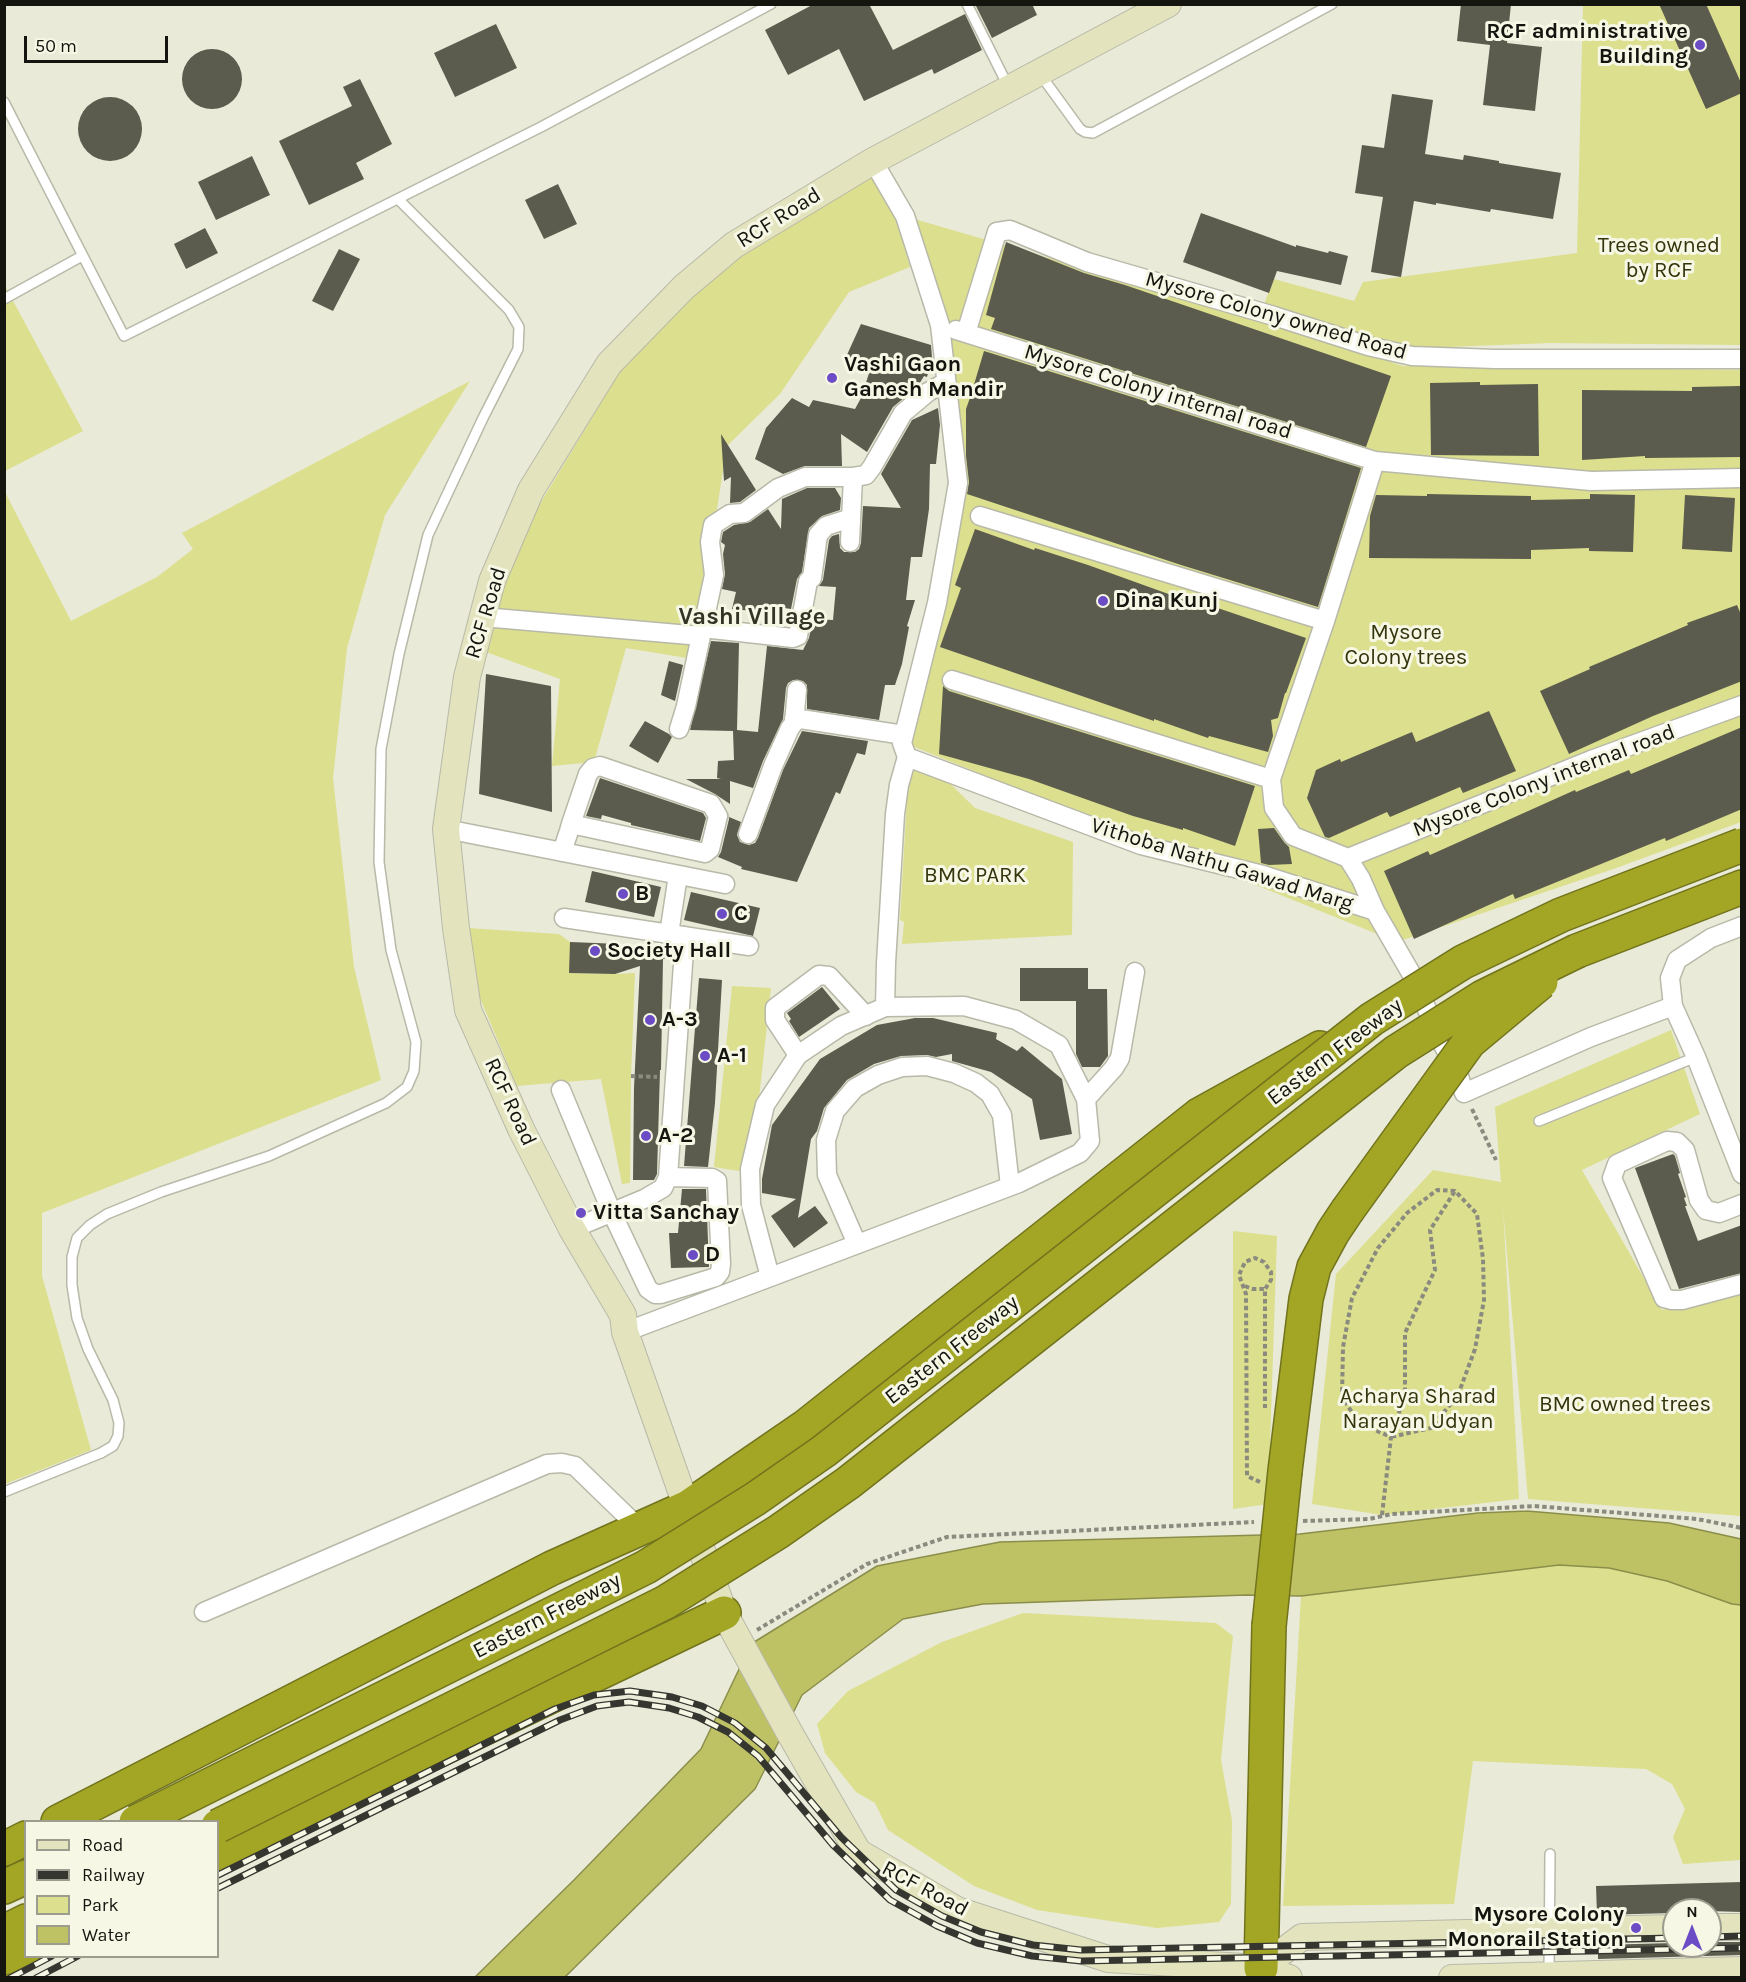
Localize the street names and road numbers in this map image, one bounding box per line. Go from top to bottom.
street label: RCF Road [732,182,826,254]
street label: Mysore Colony owned Road [1142,266,1410,366]
street label: Mysore Colony internal road [1021,339,1295,445]
street label: RCF Road [460,564,512,662]
street label: Mysore Colony internal road [1409,719,1679,843]
street label: Vithoba Nathu Gawad Marg [1087,812,1357,918]
street label: Eastern Freeway [1262,993,1408,1111]
street label: RCF Road [478,1054,542,1150]
street label: Eastern Freeway [880,1290,1024,1410]
street label: Eastern Freeway [469,1567,625,1665]
street label: RCF Road [877,1855,973,1923]

